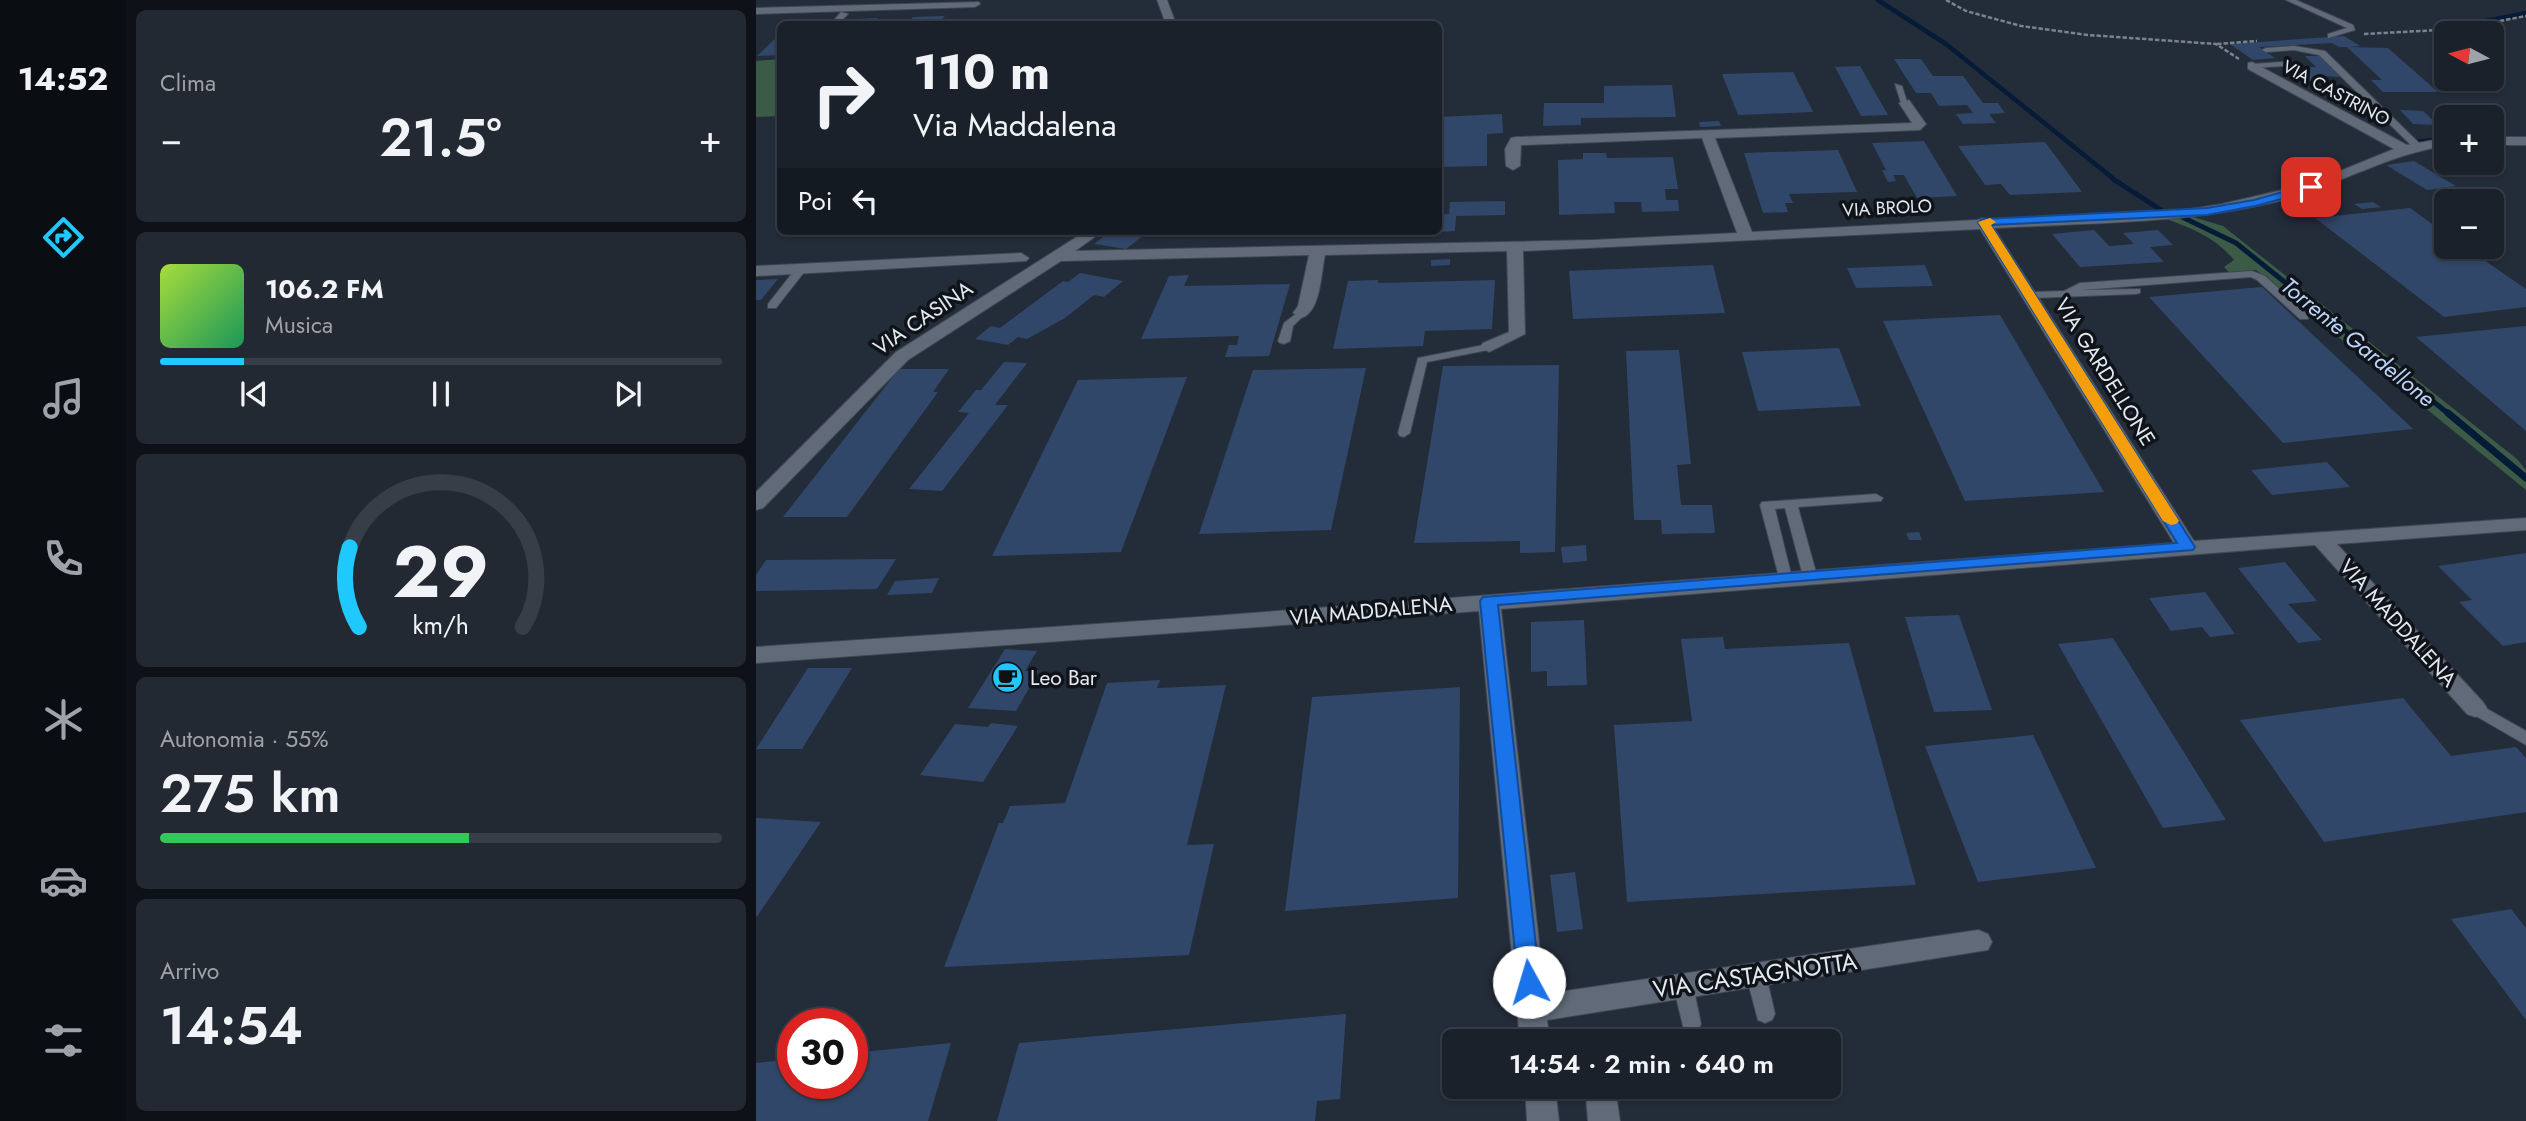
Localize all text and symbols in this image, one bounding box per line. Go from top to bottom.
north arrow [2434,21,2504,91]
map controls [2434,21,2504,259]
text: 110 m [913,37,1050,107]
icon: right [798,49,889,140]
street label: VIA CASTRINO [2278,54,2394,132]
text: 14:52 [18,56,108,102]
text: Clima [160,66,216,100]
text: 21.5° [380,100,502,176]
text: Via Maddalena [913,102,1117,148]
button: + [2434,105,2504,175]
text: − [160,111,182,166]
text: + [699,111,722,166]
pin [2281,157,2341,217]
icon: arrive [2292,168,2330,206]
text: Poi [798,182,832,220]
icon: left [846,182,884,220]
button: − [2434,189,2504,259]
street label: VIA BROLO [1842,193,1932,223]
icon: directions [39,213,88,262]
water label: Torrente Gardellone [2274,269,2443,415]
text: 106.2 FM [265,270,384,308]
street label: VIA CASINA [867,274,979,362]
street label: VIA GARDELLONE [2048,292,2162,452]
text: Musica [265,308,333,342]
icon: music [39,374,88,423]
icon: previous [235,375,273,413]
icon: pause [422,375,460,413]
icon: next [609,375,647,413]
text: 29 [393,519,489,624]
icon: phone [39,534,88,583]
street label: VIA MADDALENA [2332,552,2464,694]
street label: VIA MADDALENA [1289,589,1454,633]
text: km/h [413,606,469,642]
cafe icon: Leo Bar [990,661,1024,695]
place label: Leo Bar [1030,663,1098,693]
icon: climate [39,695,88,744]
text: Autonomia · 55% [160,722,328,756]
text: 275 km [160,756,340,832]
icon: car [39,856,88,905]
street label: VIA CASTAGNOTTA [1651,943,1859,1007]
position arrow [1492,945,1566,1019]
text: Arrivo [160,954,219,988]
text: 14:54 [160,988,303,1064]
speed limit sign: 30 [777,1008,868,1099]
icon: filters [39,1016,88,1065]
text: 14:54 · 2 min · 640 m [1509,1045,1774,1083]

